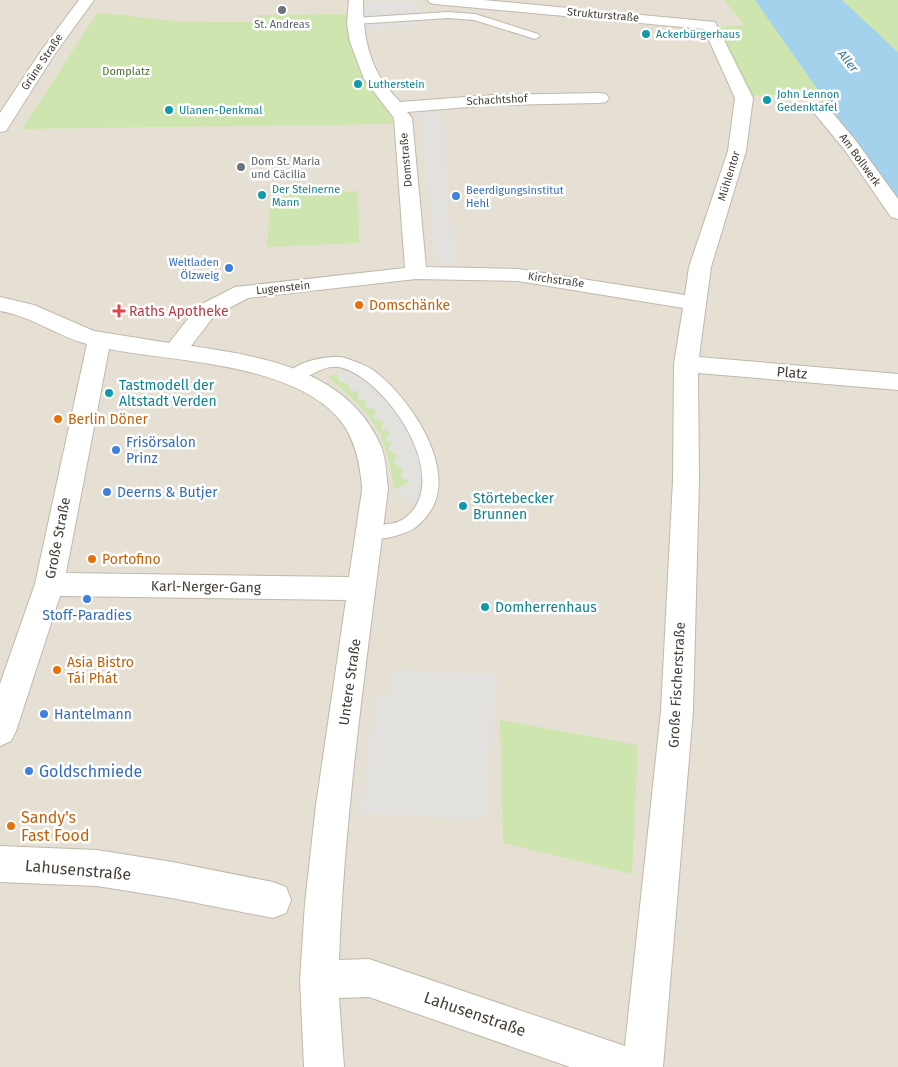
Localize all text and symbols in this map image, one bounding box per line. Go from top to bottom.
marker: St. Andreas [276,4,288,16]
street label: Strukturstraße [566,5,640,25]
place label: St. Andreas [254,18,310,31]
marker: Ackerbürgerhaus [640,28,652,40]
place label: Ackerbürgerhaus [656,28,740,41]
street label: Grüne Straße [18,31,66,93]
water label: Aller [834,46,861,75]
park label: Domplatz [102,65,150,78]
marker: Lutherstein [352,78,364,90]
place label: Lutherstein [368,78,425,91]
place label: John Lennon Gedenktafel [777,88,840,114]
street label: Schachtshof [466,92,529,108]
marker: John Lennon Gedenktafel [761,94,773,106]
marker: Ulanen-Denkmal [163,104,175,116]
place label: Ulanen-Denkmal [179,104,262,117]
street label: Am Bollwerk [837,131,884,189]
street label: Domstraße [397,132,415,188]
street label: Mühlentor [715,149,743,203]
place label: Dom St. Maria und Cäcilia [251,155,320,181]
marker: Dom St. Maria und Cäcilia [235,161,247,173]
place label: Der Steinerne Mann [272,183,340,209]
place label: Beerdigungsinstitut Hehl [466,184,564,210]
marker: Der Steinerne Mann [256,189,268,201]
marker: Beerdigungsinstitut Hehl [450,190,462,202]
place label: Weltladen Ölzweig [169,256,219,282]
marker: Weltladen Ölzweig [223,262,235,274]
street label: Kirchstraße [527,270,585,290]
street label: Lugenstein [255,279,311,297]
place label: Domschänke [369,297,450,314]
marker: Domschänke [353,299,365,311]
place label: Raths Apotheke [129,303,229,320]
marker: Raths Apotheke [113,305,125,317]
street label: Platz [776,363,808,383]
place label: Tastmodell der Altstadt Verden [119,377,217,410]
marker: Tastmodell der Altstadt Verden [103,387,115,399]
place label: Berlin Döner [68,411,149,428]
marker: Berlin Döner [52,413,64,425]
place label: Frisörsalon Prinz [126,434,196,467]
marker: Frisörsalon Prinz [110,444,122,456]
place label: Deerns & Butjer [117,484,218,501]
marker: Deerns & Butjer [101,486,113,498]
place label: Störtebecker Brunnen [473,490,555,523]
street label: Große Straße [42,496,74,580]
marker: Störtebecker Brunnen [457,500,469,512]
place label: Portofino [102,551,161,568]
marker: Portofino [86,553,98,565]
street label: Karl-Nerger-Gang [151,578,262,596]
marker: Stoff-Paradies [81,593,93,605]
place label: Domherrenhaus [495,599,597,616]
marker: Domherrenhaus [479,601,491,613]
place label: Stoff-Paradies [42,607,132,624]
street label: Große Fischerstraße [665,622,689,748]
street label: Untere Straße [335,638,365,726]
place label: Asia Bistro Tái Phát [67,654,134,687]
marker: Asia Bistro Tái Phát [51,664,63,676]
place label: Hantelmann [54,706,132,723]
marker: Hantelmann [38,708,50,720]
place label: Goldschmiede [39,762,142,781]
marker: Goldschmiede [23,765,35,777]
place label: Sandy's Fast Food [21,808,89,845]
marker: Sandy's Fast Food [5,820,17,832]
street label: Lahusenstraße [24,856,132,884]
street label: Lahusenstraße [422,988,528,1040]

